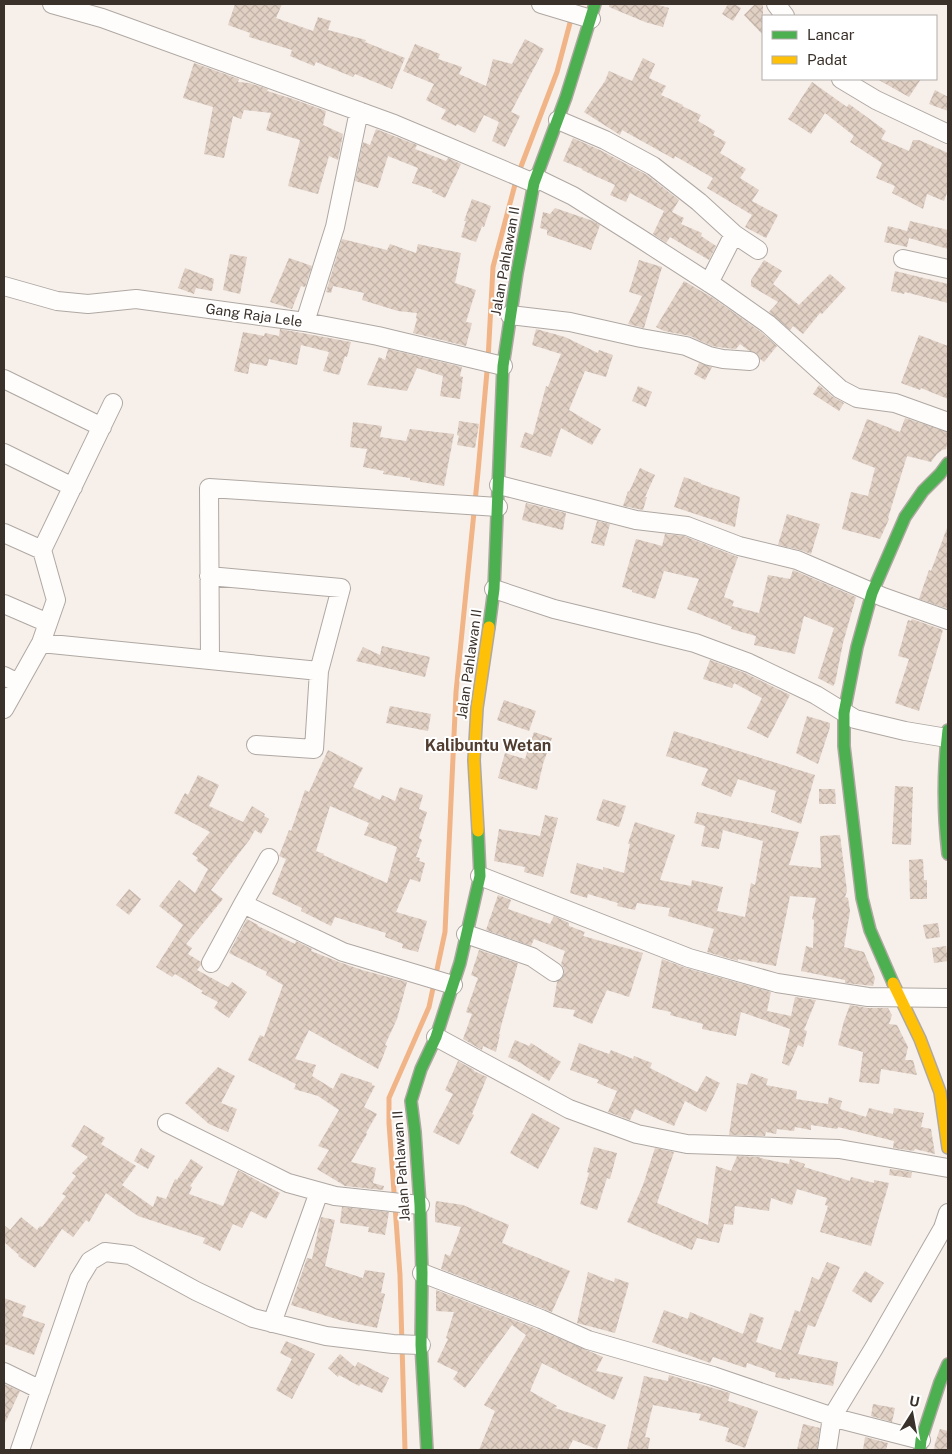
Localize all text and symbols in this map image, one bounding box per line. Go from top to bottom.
legend [762,15,937,80]
text: Lancar [807,26,855,43]
text: Padat [807,51,848,68]
street label: Jalan Pahlawan II [488,205,522,317]
street label: Gang Raja Lele [205,300,304,330]
street label: Jalan Pahlawan II [453,608,485,720]
district label: Kalibuntu Wetan [425,736,551,755]
street label: Jalan Pahlawan II [389,1110,413,1222]
north arrow [887,1389,937,1439]
text: U [908,1392,921,1410]

